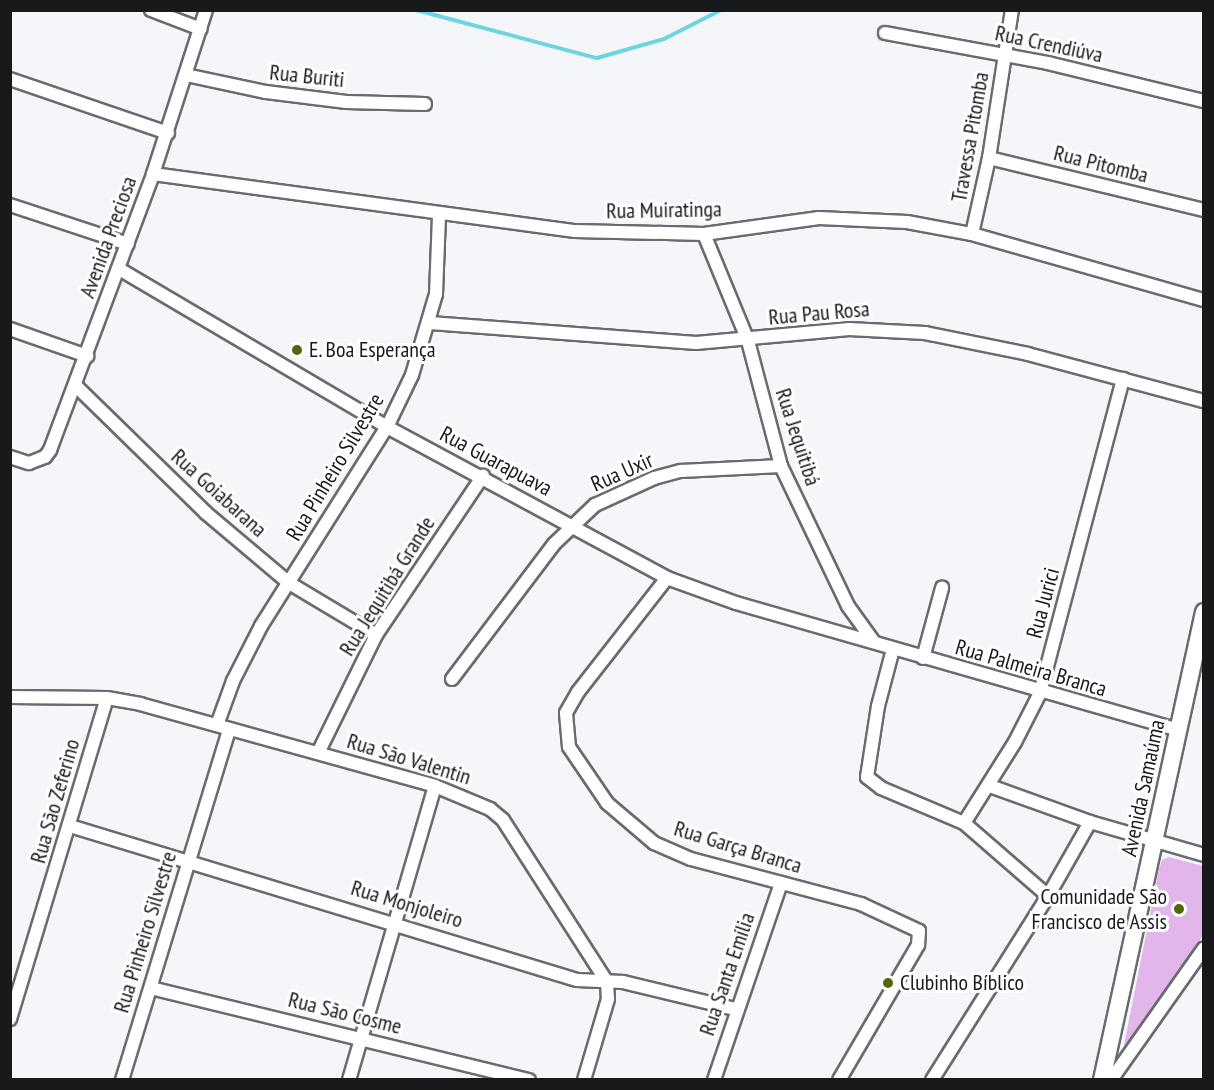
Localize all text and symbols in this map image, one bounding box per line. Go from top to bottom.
street label: Rua Crendiúva [993,20,1105,68]
street label: Rua Buriti [268,59,346,93]
street label: Travessa Pitomba [946,70,994,204]
street label: Rua Pitomba [1051,140,1151,188]
street label: Avenida Preciosa [74,173,142,301]
street label: Rua Muiratinga [606,196,722,224]
street label: Rua Pau Rosa [767,295,871,331]
place label: E. Boa Esperança [309,337,437,363]
marker: E. Boa Esperança [290,343,304,357]
street label: Rua Jequitibá [770,385,826,489]
street label: Rua Pinheiro Silvestre [281,389,389,545]
street label: Rua Guarapuava [436,421,556,501]
street label: Rua Goiabarana [166,443,272,543]
street label: Rua Uxir [587,447,657,497]
street label: Rua Jequitibá Grande [334,511,440,661]
street label: Rua Jurici [1021,565,1065,641]
street label: Rua Palmeira Branca [952,634,1110,702]
street label: Avenida Samaúma [1116,717,1170,859]
street label: Rua São Valentin [344,728,474,790]
street label: Rua São Zeferino [25,736,85,866]
street label: Rua Garça Branca [671,815,805,879]
street label: Rua Pinheiro Silvestre [108,848,182,1016]
street label: Rua Monjoleiro [348,874,466,934]
place label: Comunidade São Francisco de Assis [1031,883,1167,934]
marker: Comunidade São Francisco de Assis [1172,902,1186,916]
street label: Rua Santa Emília [694,909,760,1039]
place label: Clubinho Bíblico [900,970,1024,996]
marker: Clubinho Bíblico [881,976,895,990]
street label: Rua São Cosme [286,986,404,1040]

